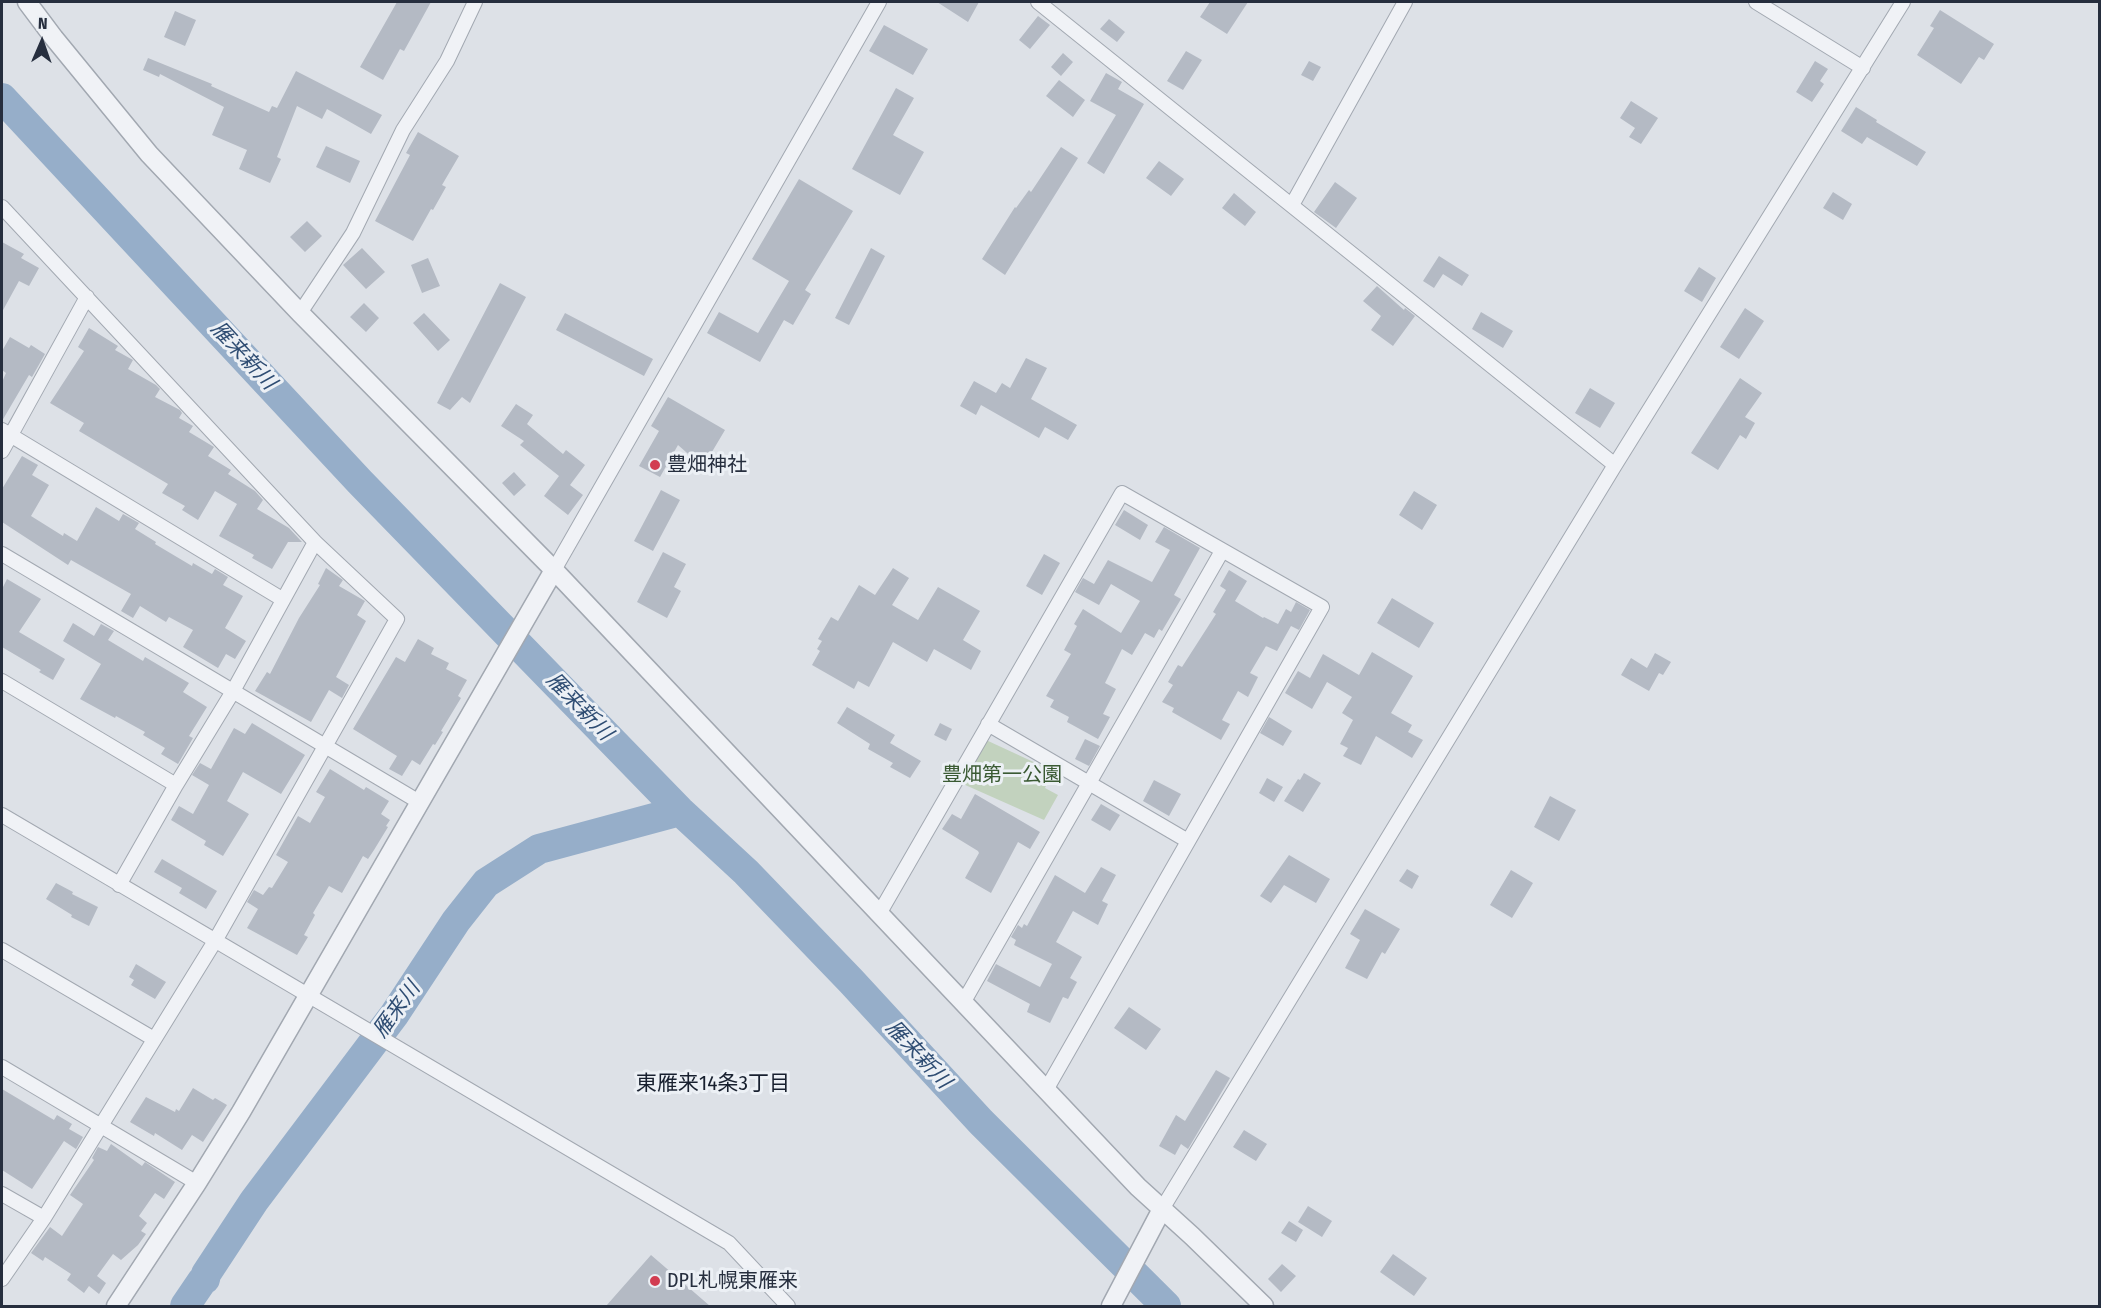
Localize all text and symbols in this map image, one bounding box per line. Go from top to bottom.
north arrow [12,12,72,72]
text: N [38,14,48,33]
water label: 雁来新川 [205,317,281,395]
place label: 豊畑神社 [667,453,747,477]
marker: 豊畑神社 [648,458,662,472]
water label: 雁来新川 [541,668,617,746]
park label: 豊畑第一公園 [942,763,1062,787]
water label: 雁来川 [368,977,426,1043]
water label: 雁来新川 [880,1016,956,1094]
district label: 東雁来14条3丁目 [636,1071,790,1097]
place label: DPL札幌東雁来 [667,1269,798,1293]
marker: DPL札幌東雁来 [648,1274,662,1288]

